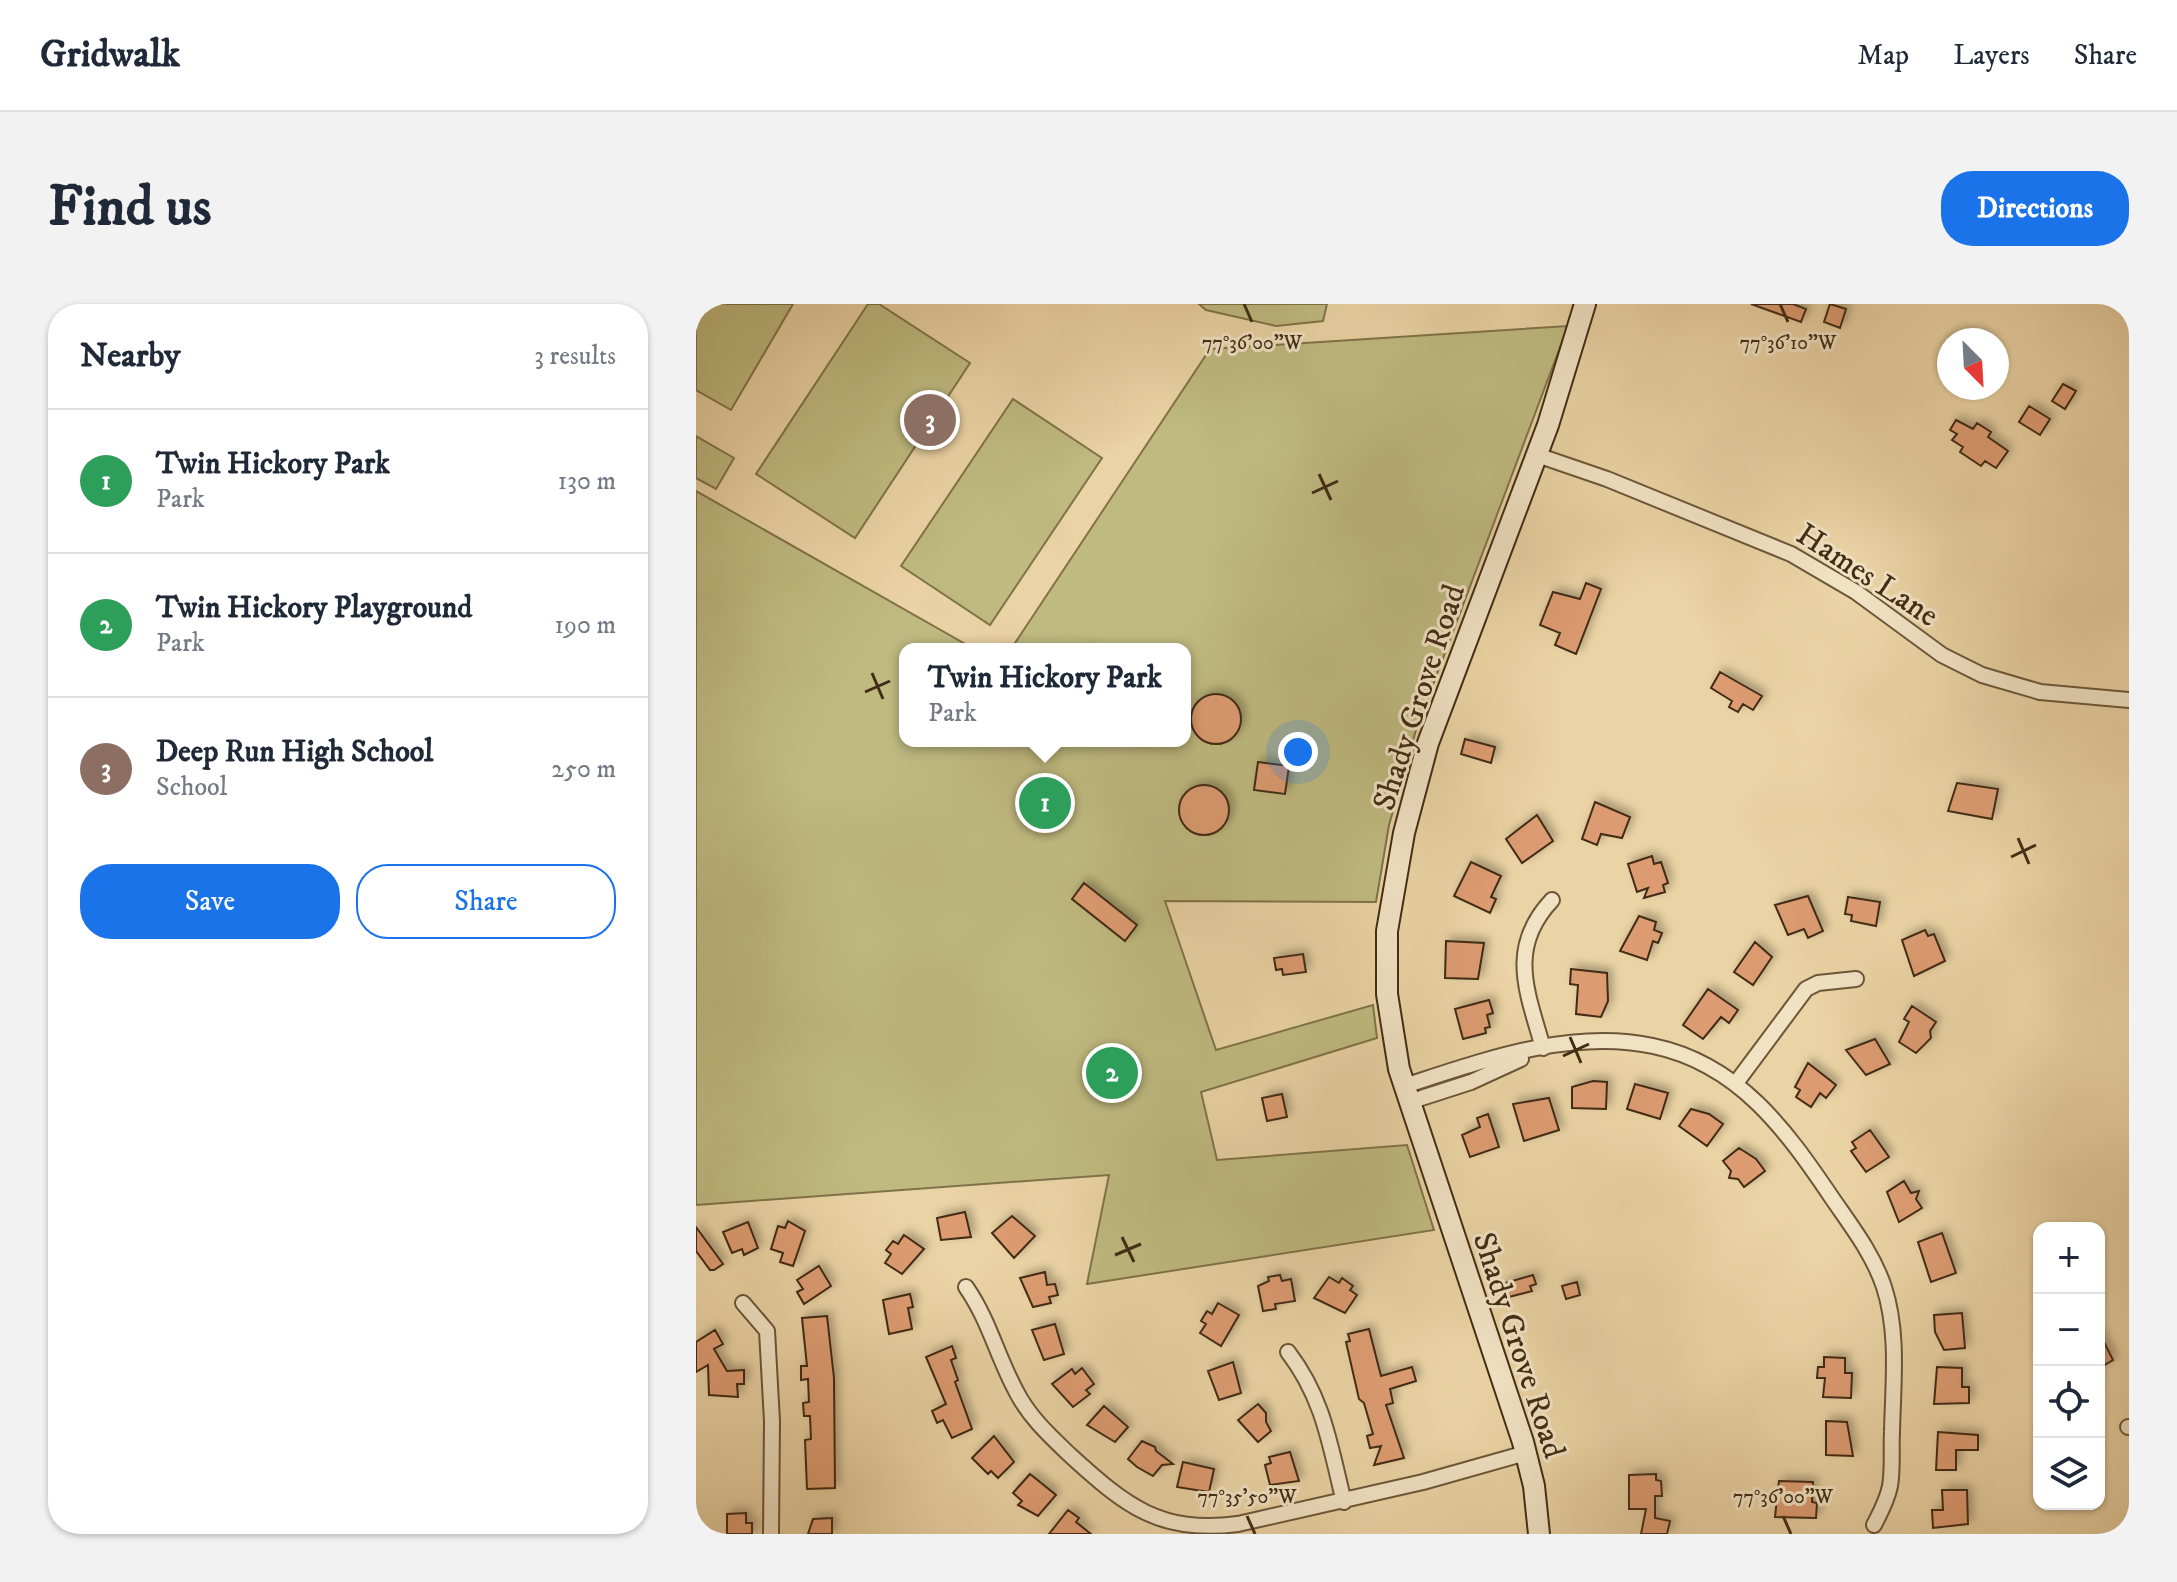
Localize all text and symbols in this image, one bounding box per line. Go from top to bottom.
text: Gridwalk [40,31,180,79]
text: Map [1858,38,1909,73]
text: Layers [1953,38,2030,73]
text: Share [2074,38,2137,73]
button: Directions [1941,171,2129,246]
text: Find us [48,173,212,243]
north arrow [1937,328,2009,400]
text: 77°36'00"W [1202,331,1303,356]
text: 77°36'10"W [1740,331,1837,356]
text: Nearby [80,335,181,377]
text: 3 results [534,340,616,373]
pin: 3 [904,390,956,450]
text: Twin Hickory Park [156,446,390,483]
text: 1 [101,465,111,498]
text: 130 m [558,465,616,498]
text: Park [156,483,205,516]
street label: Hames Lane [1788,515,1946,636]
street label: Shady Grove Road [1365,580,1475,816]
text: Twin Hickory Playground [156,590,472,627]
text: 2 [100,609,112,642]
text: 190 m [554,609,616,642]
text: Park [156,627,205,660]
popup [899,643,1191,747]
text: Twin Hickory Park [928,660,1162,697]
text: Park [928,697,977,730]
your location [1278,732,1318,772]
text: Deep Run High School [156,734,433,771]
text: 3 [101,753,111,786]
text: 250 m [551,753,616,786]
text: School [156,771,227,804]
pin: 1 [1019,773,1071,833]
button: Save [80,864,340,939]
button: Share [356,864,616,939]
pin: 2 [1086,1043,1138,1103]
map controls [2033,1222,2105,1510]
button: + [2033,1222,2105,1294]
street label: Shady Grove Road [1463,1228,1573,1464]
button: − [2033,1294,2105,1366]
button: locate [2033,1366,2105,1438]
button: layers [2033,1438,2105,1510]
text: 77°35'50"W [1198,1485,1297,1510]
text: 77°36'00"W [1733,1485,1834,1510]

